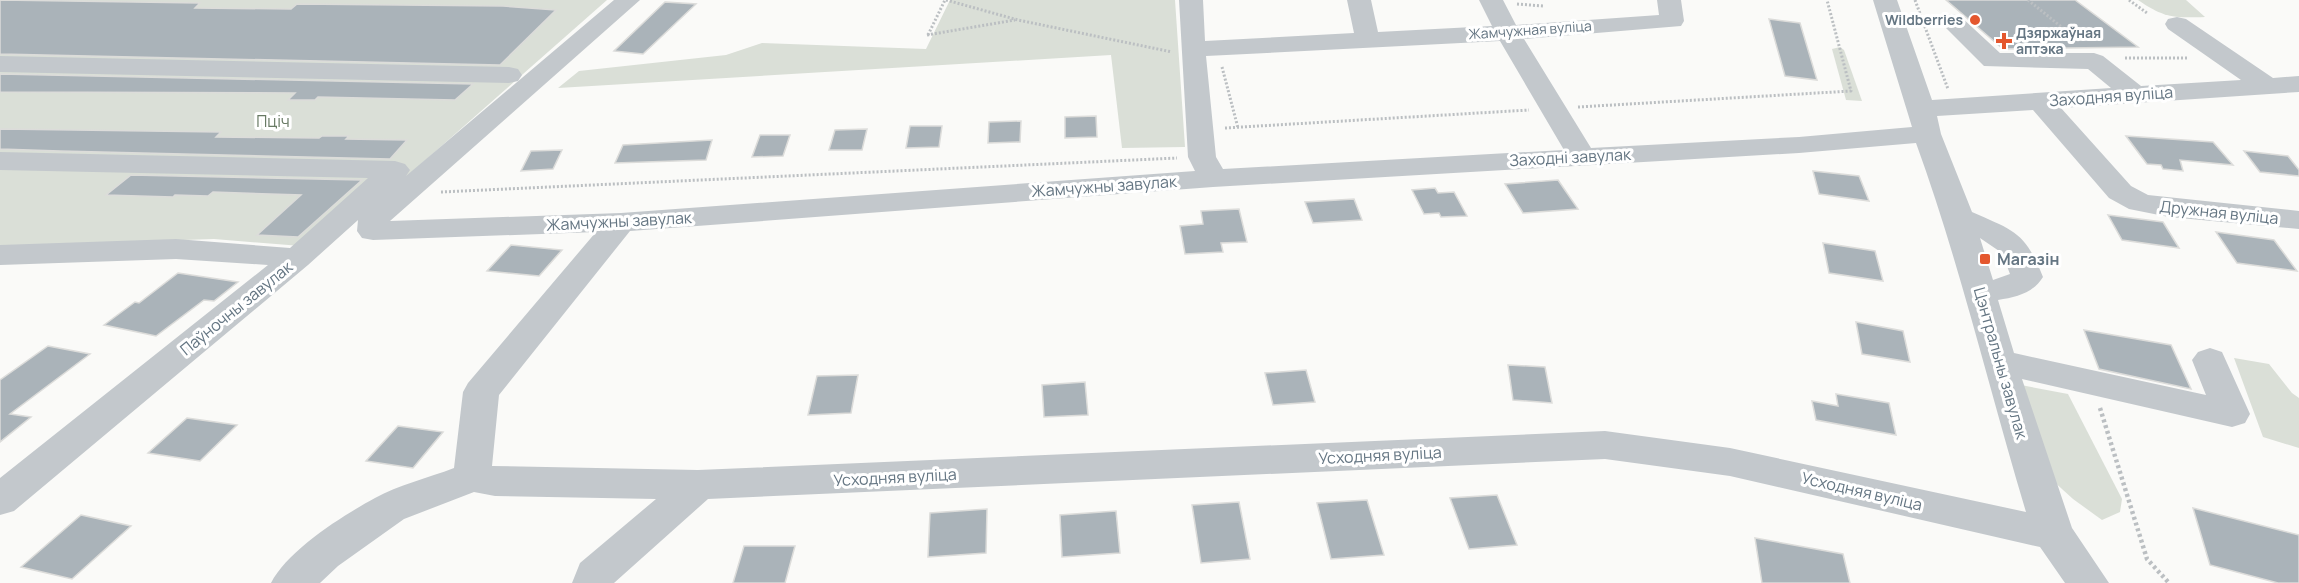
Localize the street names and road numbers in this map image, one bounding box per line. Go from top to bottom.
street label: Жамчужная вуліца [1468,16,1592,43]
street label: Заходняя вуліца [2048,81,2174,111]
street label: Заходні завулак [1509,143,1632,171]
street label: Жамчужны завулак [1031,170,1178,202]
street label: Дружная вуліца [2158,195,2280,229]
street label: Жамчужны завулак [546,206,693,236]
street label: Паўночны завулак [175,255,298,360]
street label: Цэнтральны завулак [1969,285,2033,442]
street label: Усходняя вуліца [1318,441,1442,469]
street label: Усходняя вуліца [833,463,957,491]
street label: Усходняя вуліца [1799,466,1925,516]

